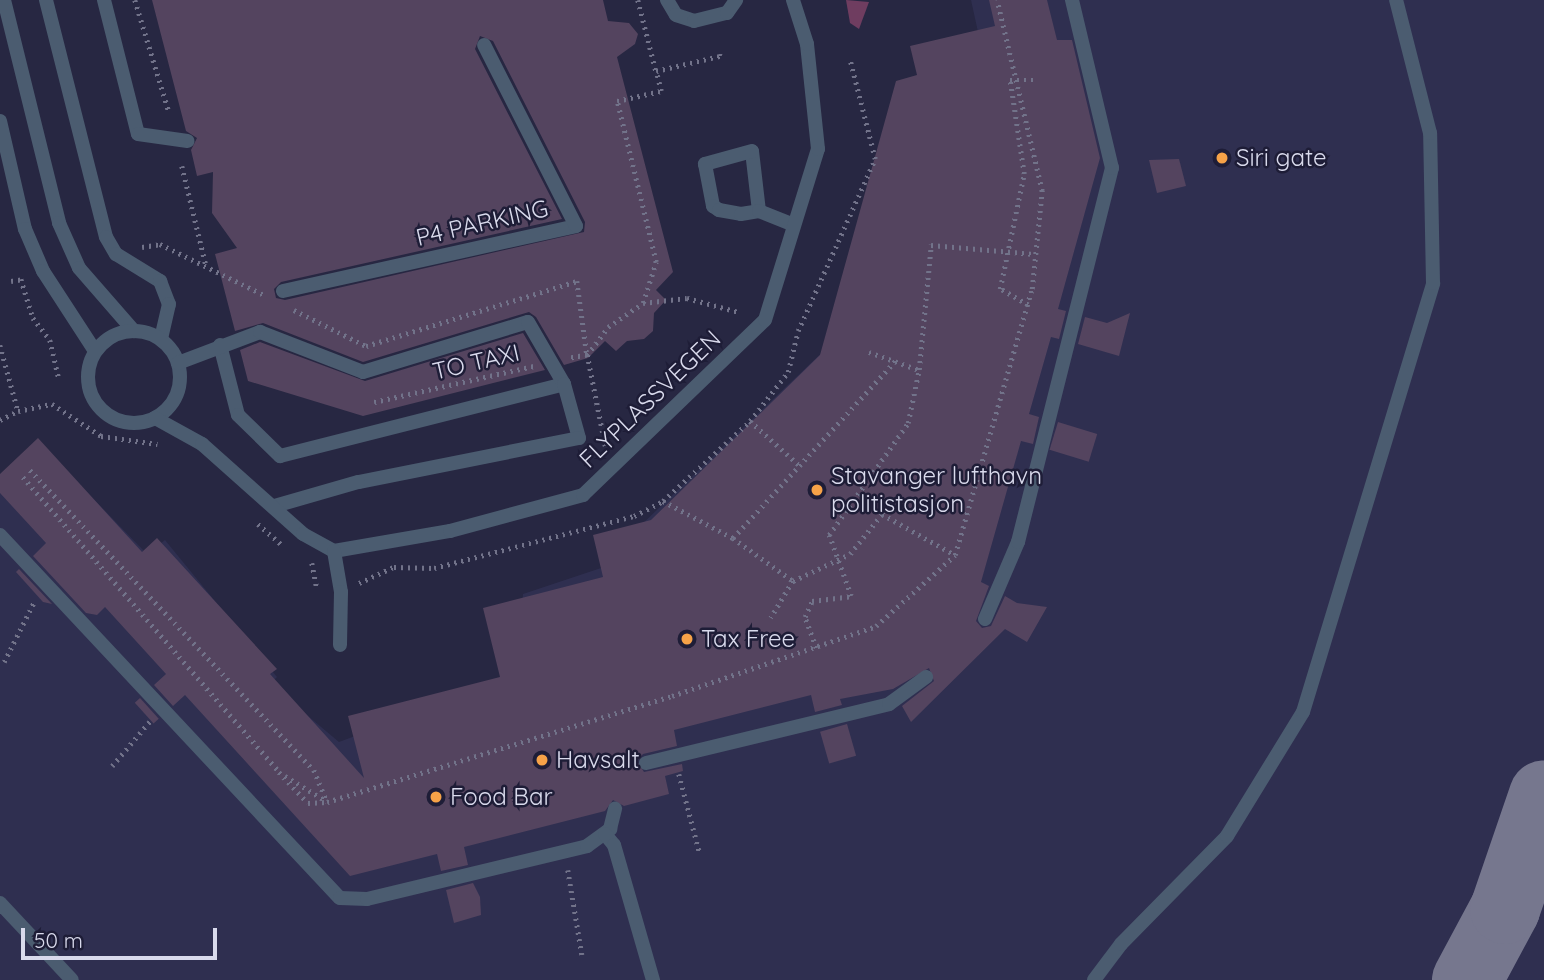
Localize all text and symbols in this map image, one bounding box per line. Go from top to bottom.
place label: Siri gate [1236,144,1327,172]
marker: Siri gate [1214,150,1230,166]
street label: P4 PARKING [413,194,551,252]
street label: FLYPLASSVEGEN [573,324,727,474]
street label: TO TAXI [430,338,522,386]
place label: Stavanger lufthavn politistasjon [831,462,1042,518]
marker: Stavanger lufthavn politistasjon [809,482,825,498]
place label: Tax Free [701,625,795,653]
marker: Tax Free [679,631,695,647]
place label: Havsalt [556,746,640,774]
marker: Havsalt [534,752,550,768]
place label: Food Bar [450,783,553,811]
marker: Food Bar [428,789,444,805]
scale bar [24,914,220,958]
text: 50 m [34,927,83,953]

